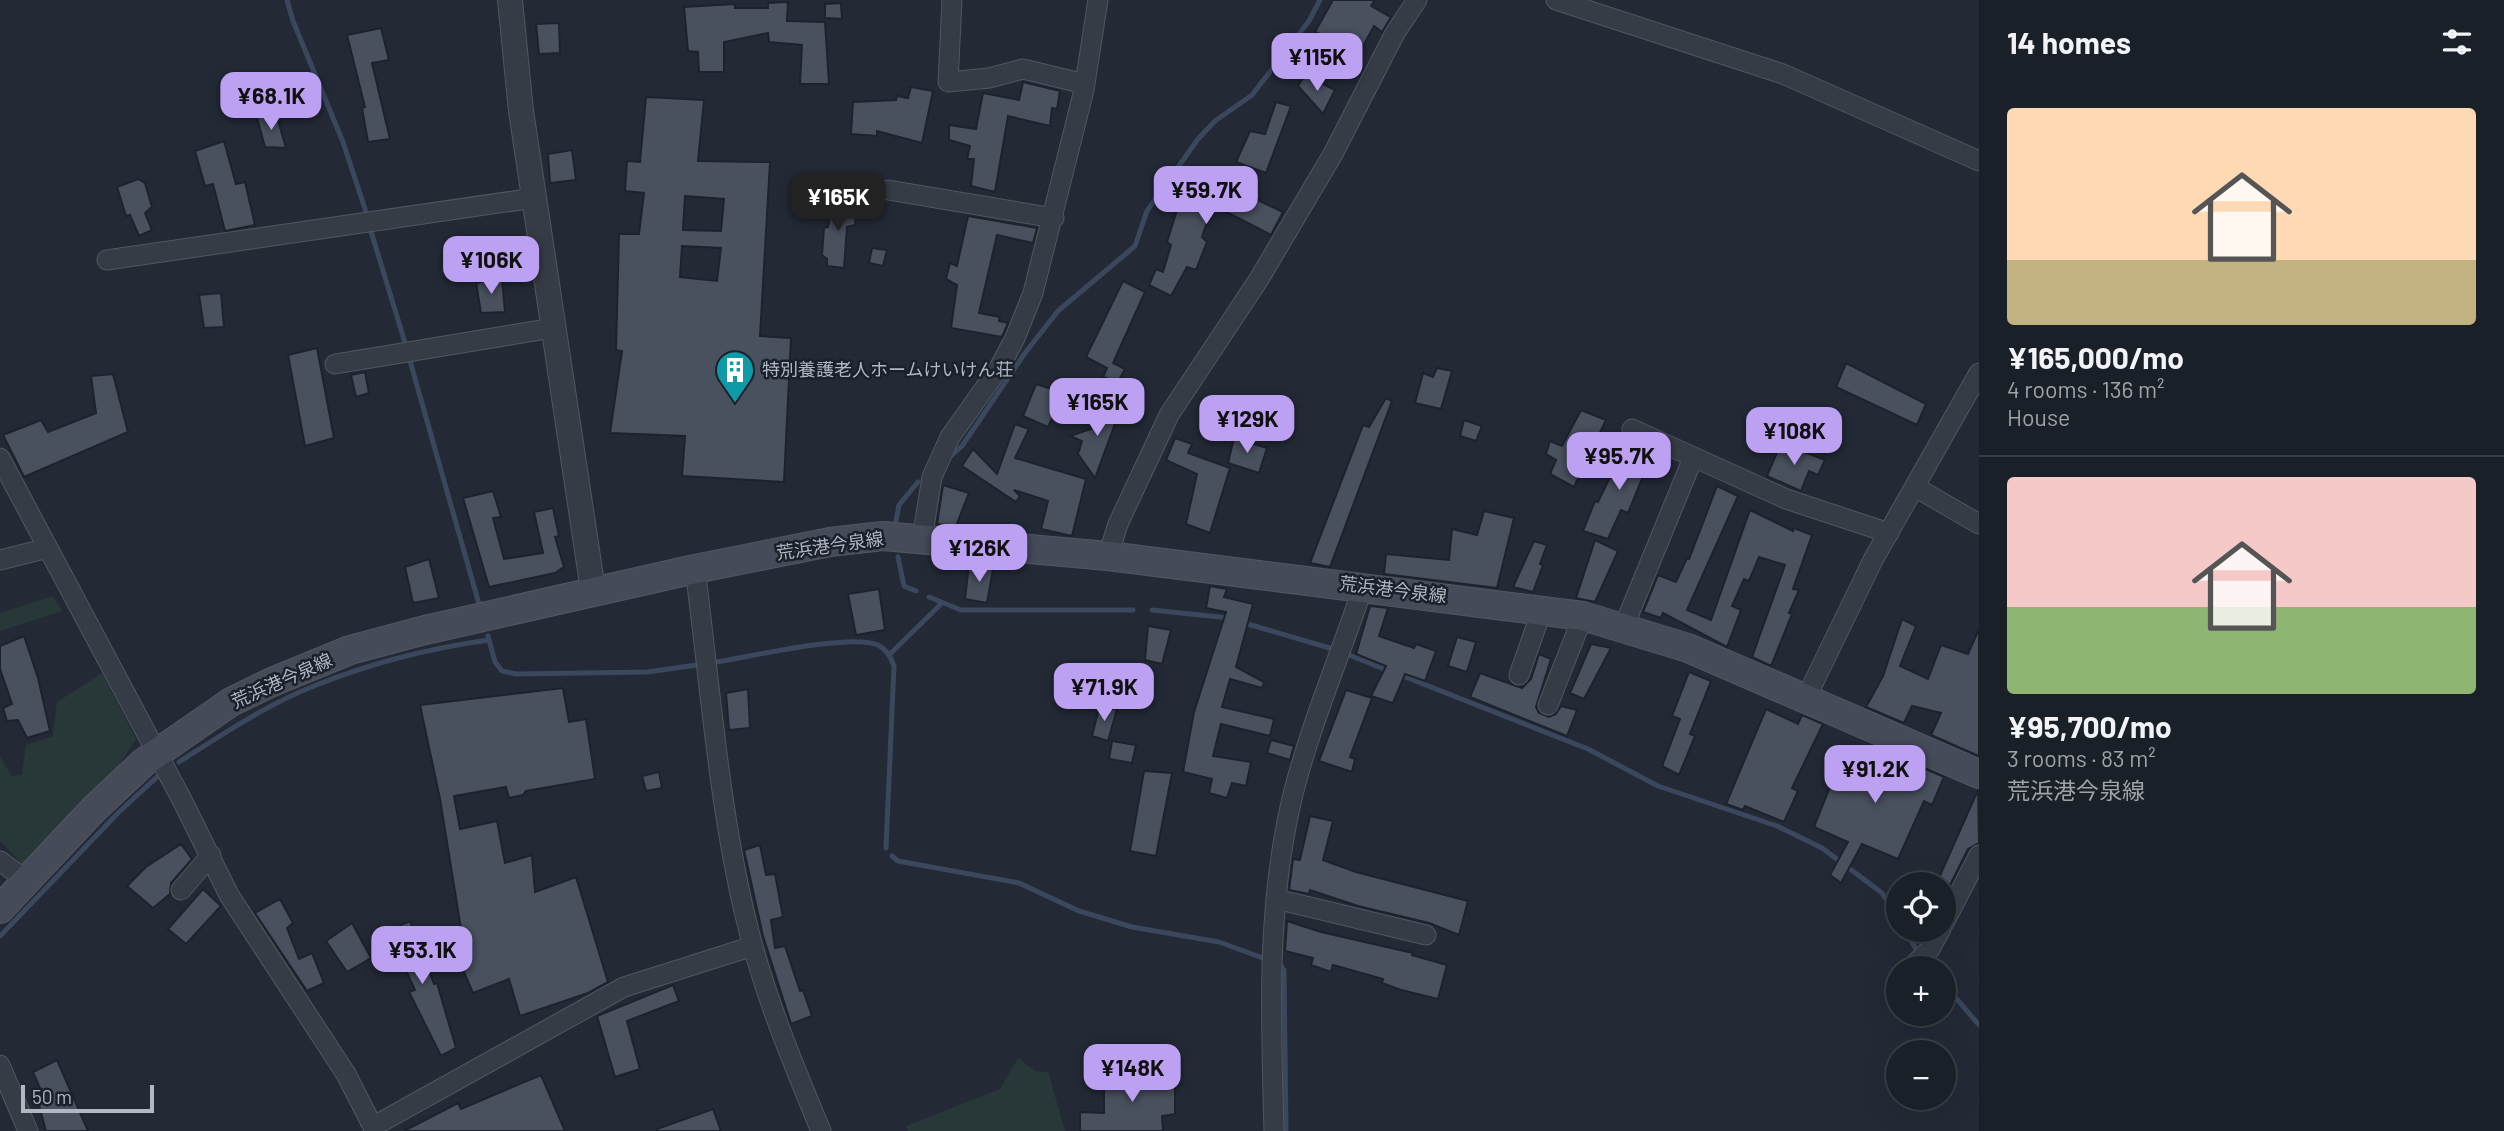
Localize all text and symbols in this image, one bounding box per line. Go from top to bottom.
icon: filters [2438,23,2476,61]
text: 14 homes [2007,24,2131,60]
pin: ¥115K [1268,34,1366,93]
text: ¥115K [1287,42,1347,70]
pin: ¥68.1K [214,72,328,132]
text: ¥68.1K [236,81,306,109]
icon: home [2179,154,2305,280]
pin: ¥59.7K [1149,166,1263,226]
pin: ¥165K [789,174,887,233]
text: ¥59.7K [1170,175,1242,203]
text: ¥165K [806,182,870,210]
pin: ¥106K [442,236,540,296]
text: ¥106K [459,245,523,273]
text: ¥165,000/mo [2007,339,2184,375]
building icon: 特別養護老人ホームけいけん荘 [714,349,756,404]
place label: 特別養護老人ホームけいけん荘 [762,358,1013,380]
text: 4 rooms · 136 m² [2007,375,2165,403]
pin: ¥165K [1048,378,1146,438]
text: ¥165K [1065,387,1129,415]
pin: ¥129K [1198,396,1296,455]
text: House [2007,403,2070,431]
text: ¥129K [1215,404,1279,432]
pin: ¥108K [1745,407,1843,467]
text: ¥108K [1762,416,1826,444]
pin: ¥95.7K [1562,433,1676,492]
text: ¥95.7K [1583,441,1655,469]
icon: home [2179,523,2305,649]
pin: ¥126K [930,524,1028,584]
street label: 荒浜港今泉線 [775,527,885,563]
text: ¥126K [947,533,1011,561]
street label: 荒浜港今泉線 [1338,572,1448,607]
street label: 荒浜港今泉線 [228,648,335,712]
pin: ¥71.9K [1047,664,1161,723]
text: ¥71.9K [1070,672,1138,700]
text: ¥95,700/mo [2007,708,2172,744]
text: 3 rooms · 83 m² [2007,744,2156,772]
pin: ¥91.2K [1818,746,1932,805]
text: ¥91.2K [1840,754,1910,782]
text: 荒浜港今泉線 [2007,776,2145,804]
map controls [1886,872,1956,1110]
button: locate [1886,872,1956,942]
pin: ¥53.1K [365,926,479,986]
text: ¥53.1K [387,935,457,963]
button: + [1886,956,1956,1026]
button: − [1886,1040,1956,1110]
pin: ¥148K [1083,1044,1181,1104]
text: ¥148K [1100,1053,1164,1081]
scale bar [21,1082,154,1114]
text: 50 m [32,1085,72,1108]

